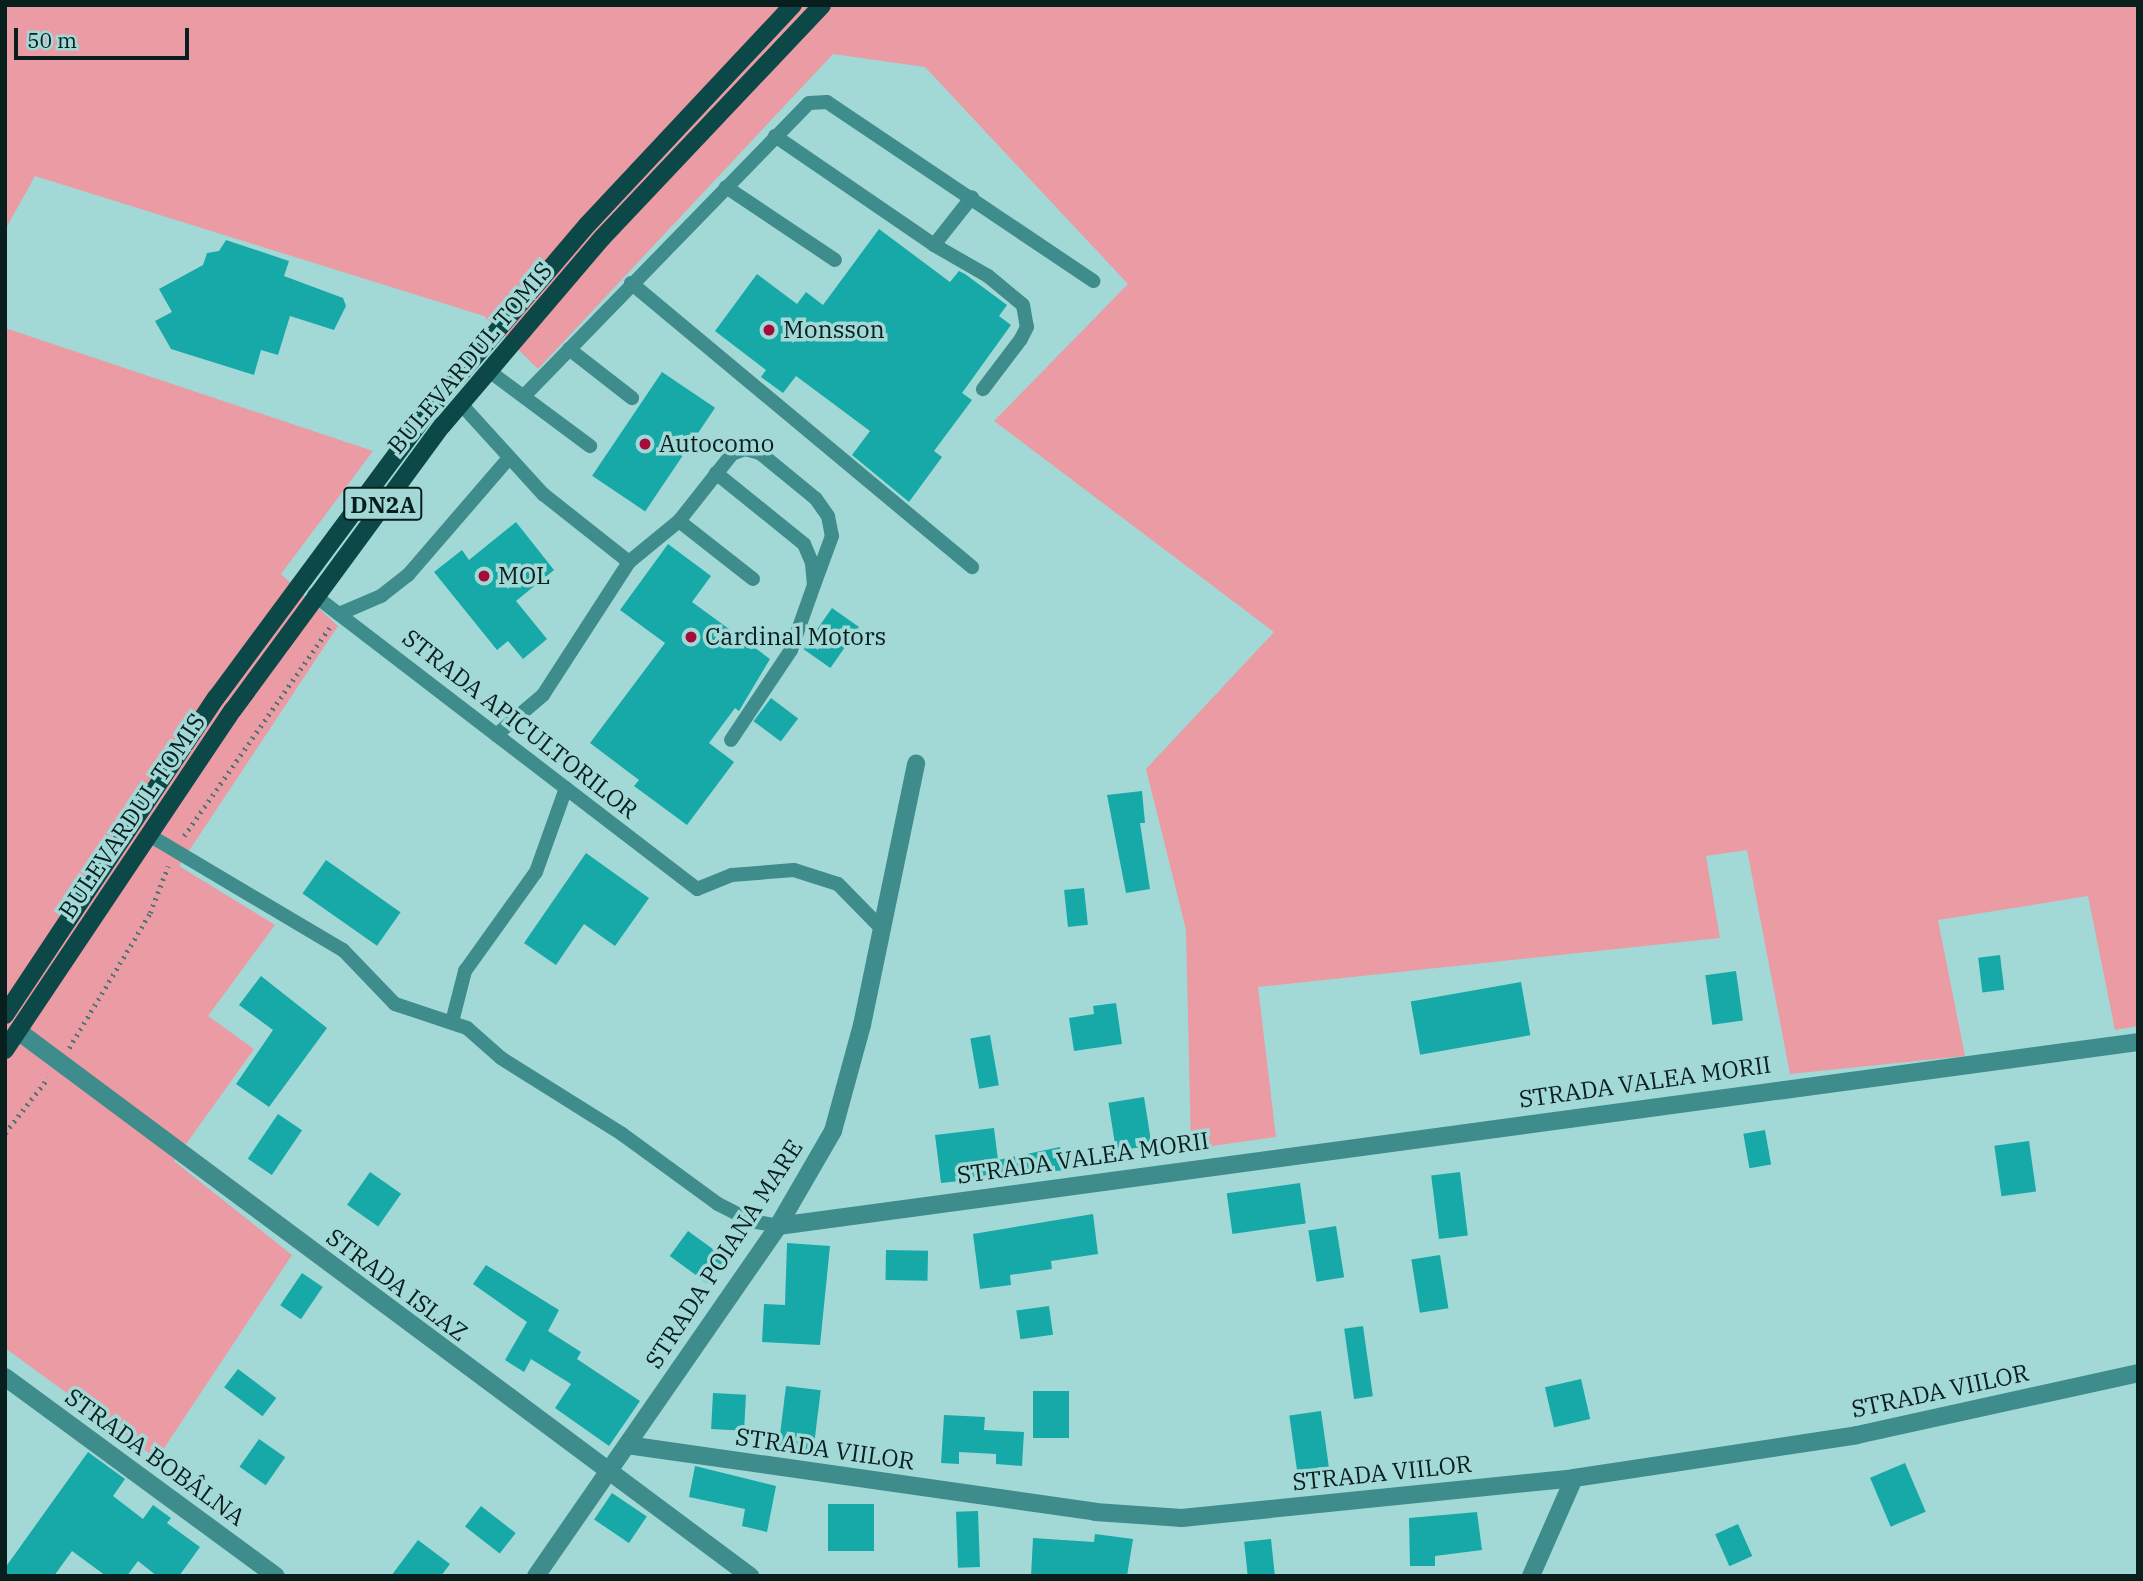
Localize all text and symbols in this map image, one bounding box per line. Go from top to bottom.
scale bar [18,14,192,58]
text: 50 m [27,26,77,54]
street label: BULEVARDUL TOMIS [382,256,558,460]
place label: Monsson [783,316,885,344]
marker: Monsson [761,322,777,338]
place label: Autocomo [659,430,774,458]
marker: Autocomo [637,436,653,452]
road number: DN2A [343,484,423,524]
place label: MOL [498,562,550,590]
marker: MOL [476,568,492,584]
street label: STRADA APICULTORILOR [397,623,643,825]
place label: Cardinal Motors [705,623,886,651]
marker: Cardinal Motors [683,629,699,645]
street label: BULEVARDUL TOMIS [53,708,211,924]
street label: STRADA VALEA MORII [1517,1050,1773,1114]
street label: STRADA VALEA MORII [955,1126,1211,1190]
street label: STRADA POIANA MARE [639,1134,809,1374]
street label: STRADA ISLAZ [321,1223,473,1347]
street label: STRADA VIILOR [1849,1358,2031,1424]
street label: STRADA BOBÂLNA [60,1382,250,1532]
street label: STRADA VIILOR [734,1422,916,1476]
street label: STRADA VIILOR [1291,1449,1473,1497]

